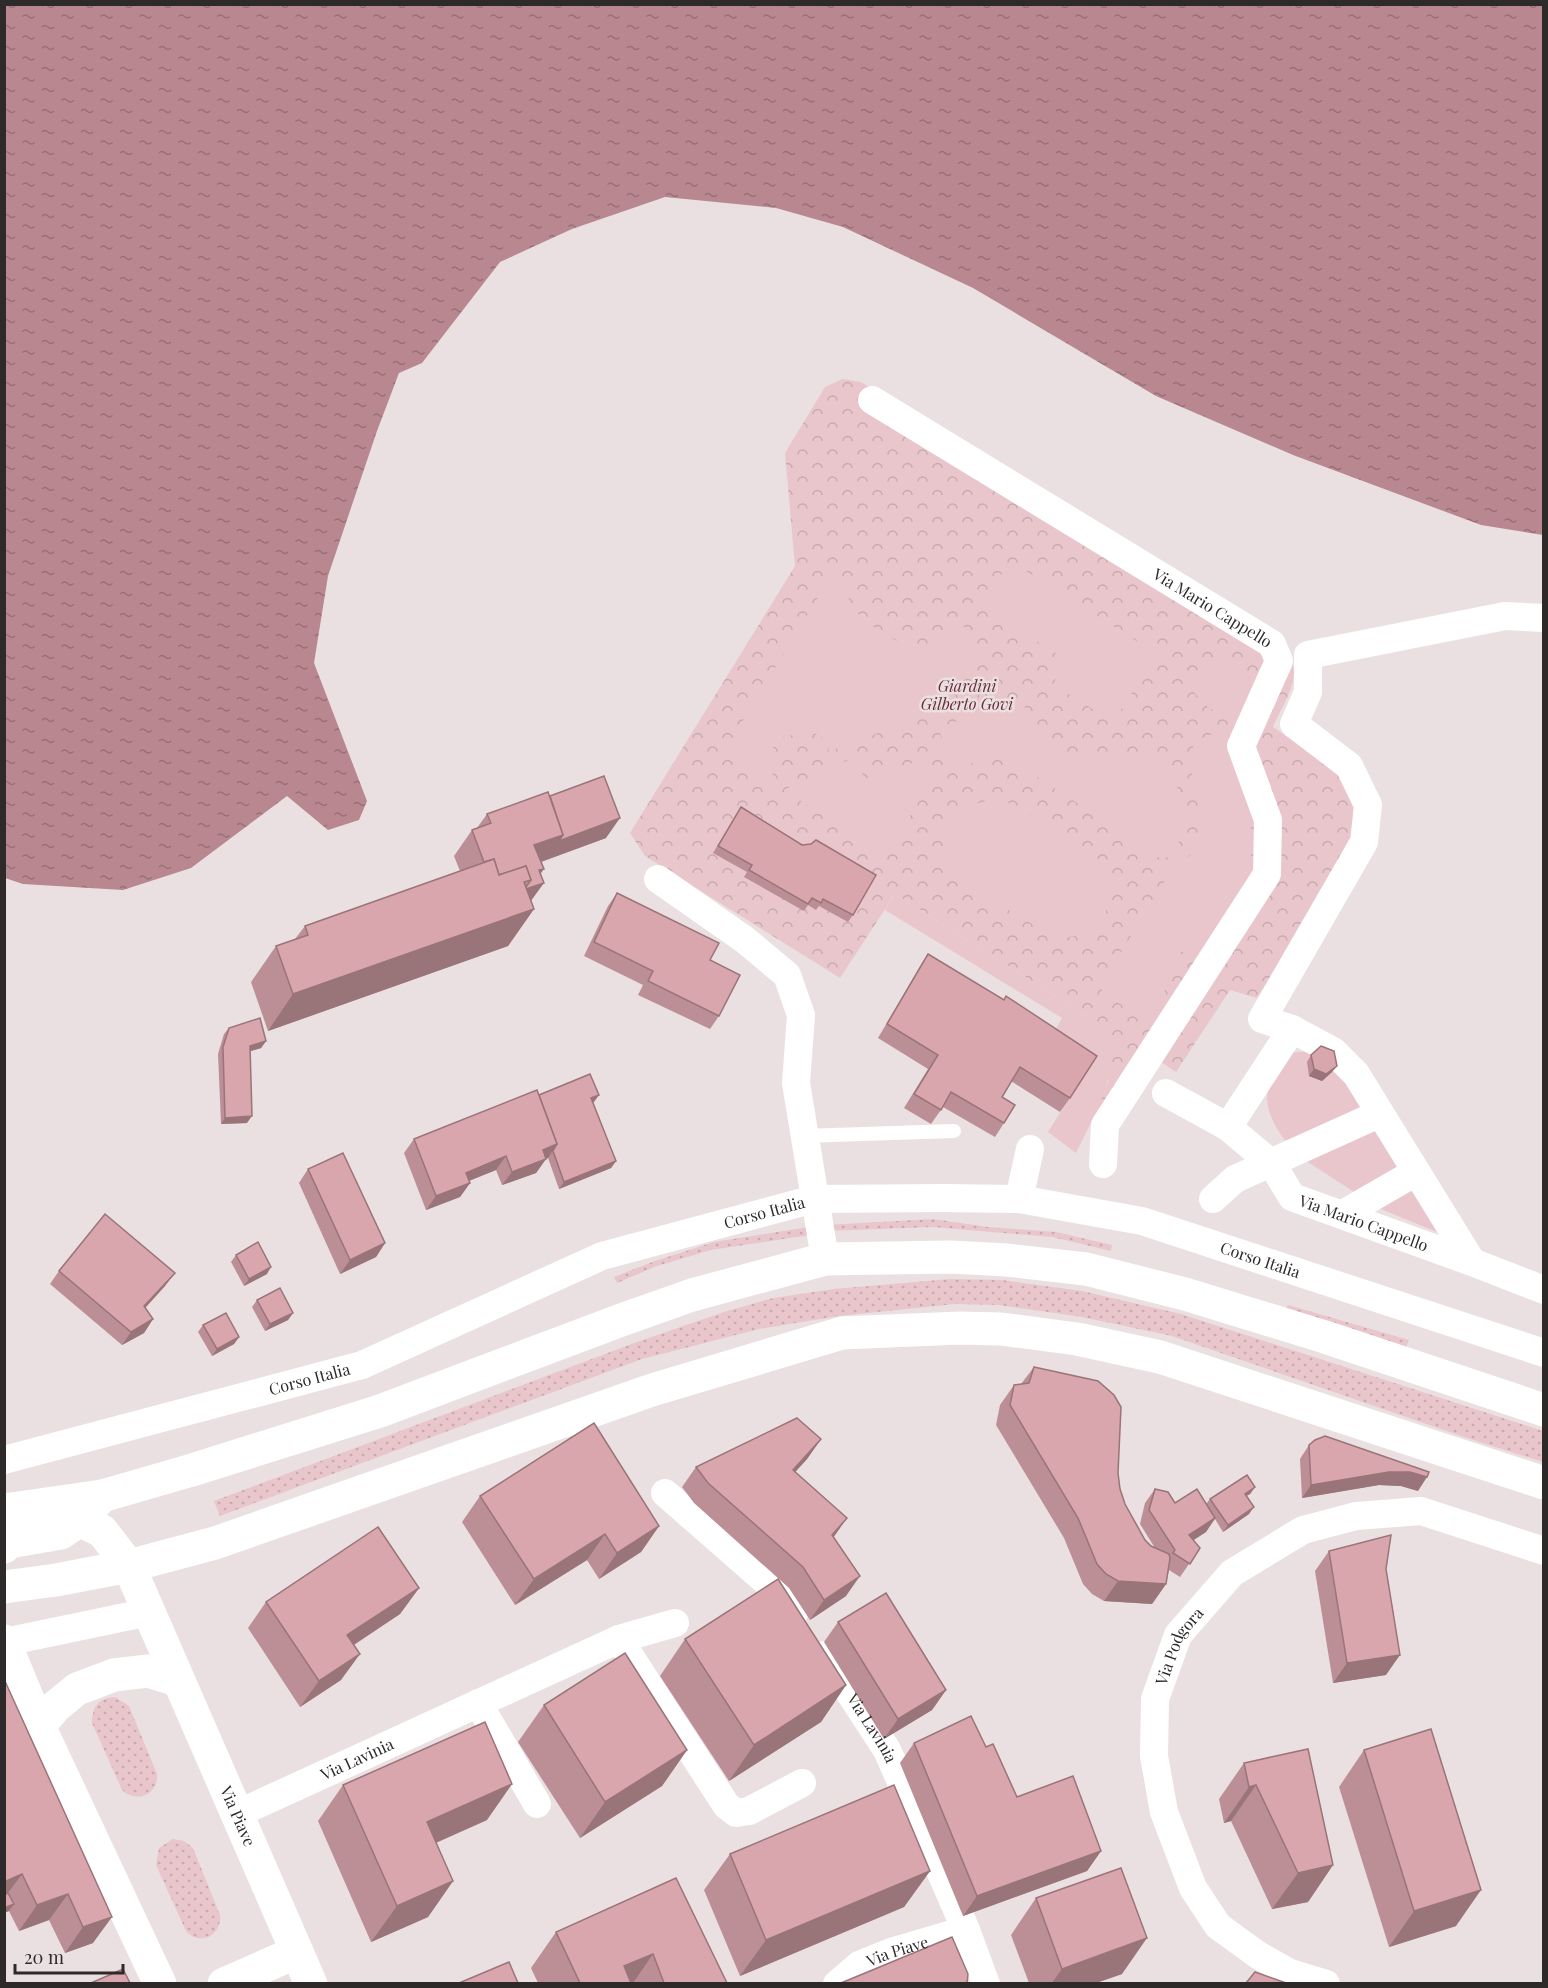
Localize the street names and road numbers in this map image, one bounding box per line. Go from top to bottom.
street label: Via Mario Cappello [1149,562,1277,652]
street label: Via Mario Cappello [1295,1189,1432,1255]
street label: Corso Italia [721,1191,807,1233]
street label: Corso Italia [1218,1236,1303,1282]
street label: Corso Italia [266,1358,352,1399]
street label: Via Podgora [1150,1603,1207,1689]
street label: Via Lavinia [842,1688,902,1766]
street label: Via Lavinia [316,1733,397,1785]
street label: Via Piave [216,1782,261,1849]
street label: Via Piave [862,1931,931,1971]

